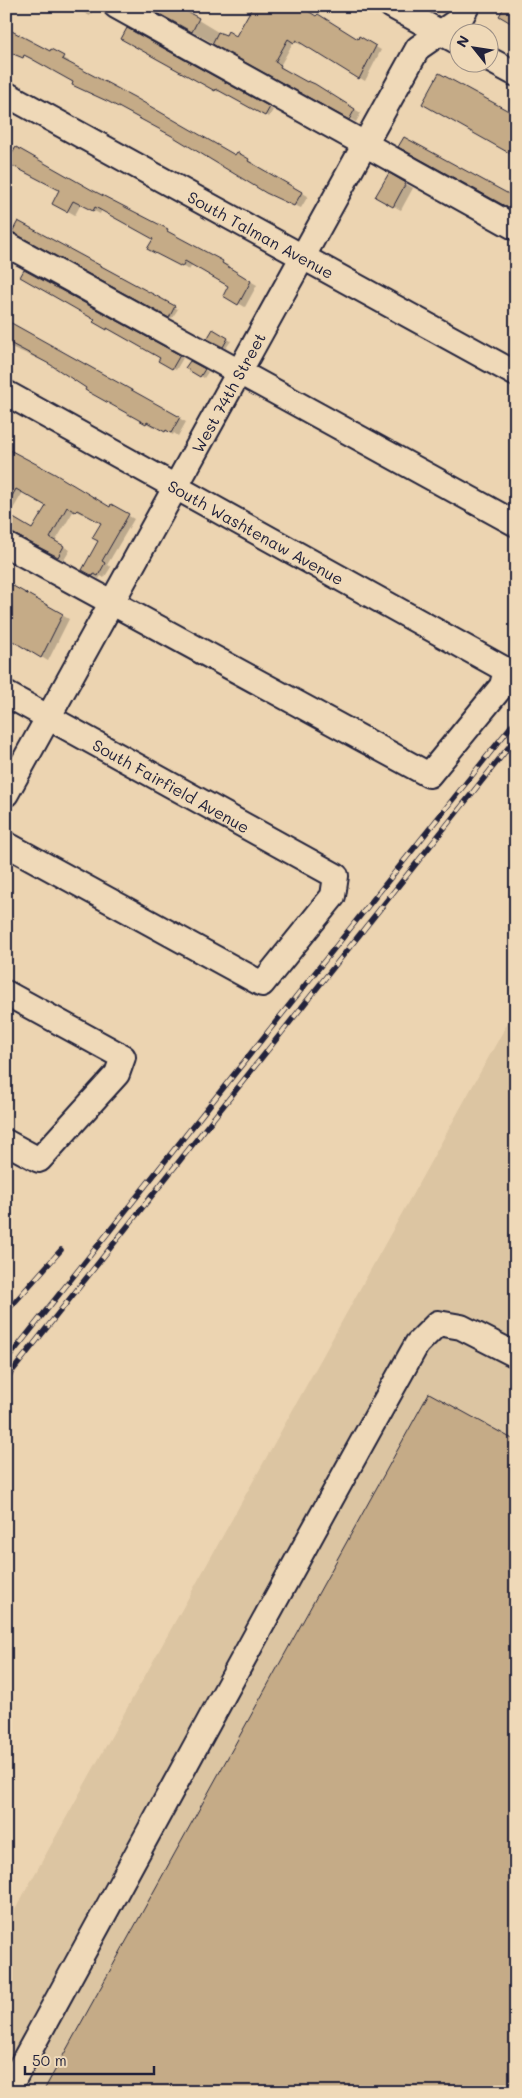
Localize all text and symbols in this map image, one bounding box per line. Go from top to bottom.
north arrow [450,22,500,72]
text: N [451,32,473,51]
street label: South Talman Avenue [184,185,338,283]
street label: West 74th Street [186,328,270,456]
street label: South Washtenaw Avenue [164,474,348,589]
street label: South Fairfield Avenue [89,734,254,837]
scale bar [25,2043,154,2075]
text: 50 m [32,2050,67,2070]

